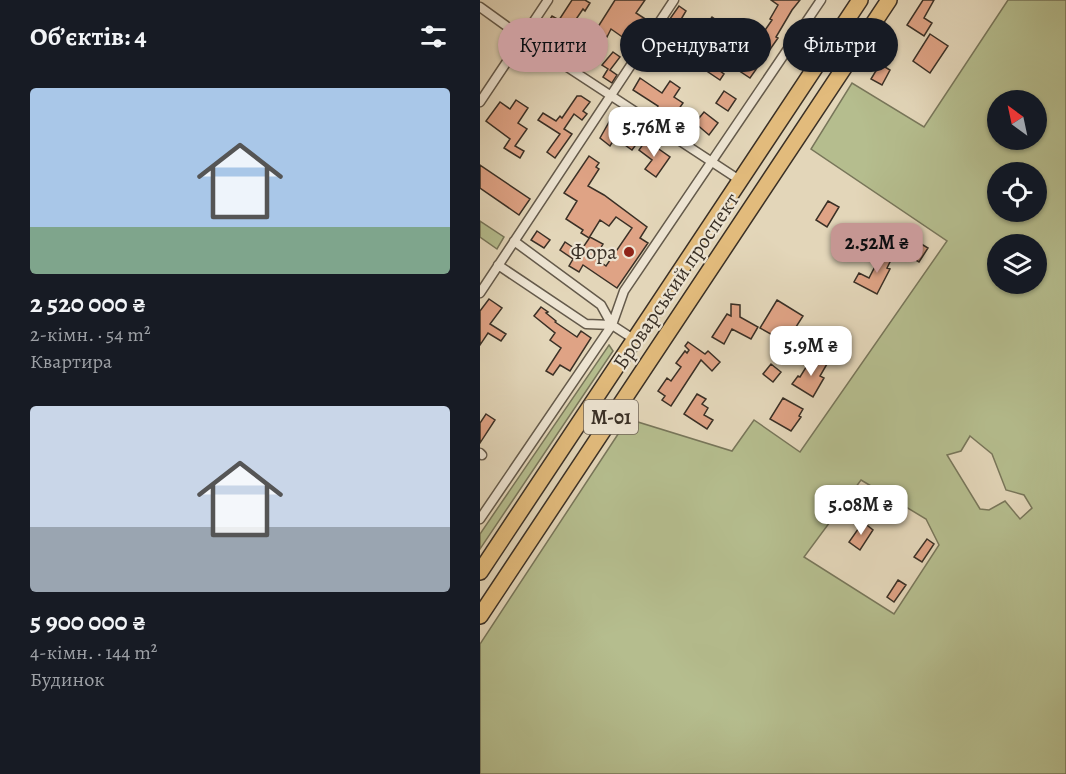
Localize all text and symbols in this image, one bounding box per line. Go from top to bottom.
chip: Купити [498,18,608,72]
chip: Орендувати [620,18,771,72]
chip: Фільтри [783,18,898,72]
text: Об’єктів: 4 [30,19,147,54]
icon: filters [417,20,450,53]
north arrow [987,90,1047,150]
map controls [987,90,1047,294]
pin: 5.76M ₴ [599,107,709,158]
text: 5.76M ₴ [623,113,685,140]
icon: home [186,127,294,235]
button: locate [987,162,1047,222]
street label: Броварський проспект [606,187,746,375]
pin: 2.52M ₴ [822,223,932,274]
text: 2.52M ₴ [845,229,909,256]
button: layers [987,234,1047,294]
place label: Фора [571,238,617,266]
marker: Фора [622,245,636,259]
text: 2 520 000 ₴ [30,286,146,321]
text: 2-кімн. · 54 m² [30,321,151,348]
pin: 5.9M ₴ [762,326,860,377]
text: 5.9M ₴ [784,332,838,359]
text: Квартира [30,348,112,375]
road number: М-01 [584,400,638,434]
icon: home [186,445,294,553]
pin: 5.08M ₴ [806,485,916,536]
text: 5.08M ₴ [829,491,893,518]
text: 5 900 000 ₴ [30,604,146,639]
text: 4-кімн. · 144 m² [30,639,157,666]
text: Будинок [30,666,105,693]

